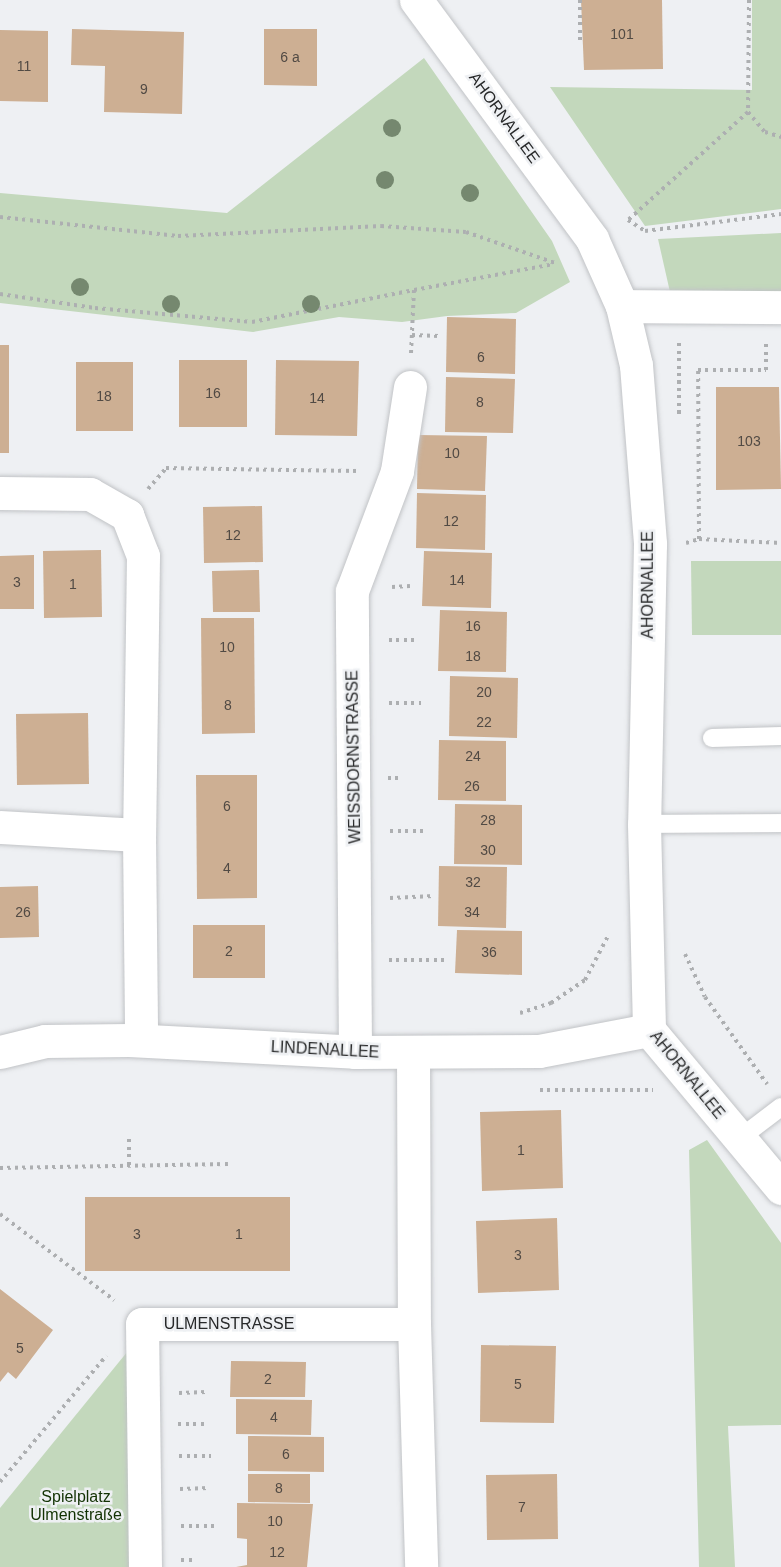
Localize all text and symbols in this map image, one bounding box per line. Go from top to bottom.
house number: 101 [610,26,634,42]
house number: 6 a [280,49,300,65]
house number: 11 [17,58,31,74]
street label: AHORNALLEE [465,69,543,167]
house number: 9 [140,81,148,97]
house number: 6 [477,349,485,365]
house number: 16 [205,385,221,401]
house number: 18 [96,388,112,404]
house number: 14 [309,390,325,406]
house number: 8 [476,394,484,410]
house number: 103 [737,433,761,449]
house number: 10 [444,445,460,461]
house number: 12 [443,513,459,529]
house number: 12 [225,527,241,543]
street label: AHORNALLEE [638,531,658,639]
house number: 14 [449,572,465,588]
house number: 3 [13,574,21,590]
house number: 1 [69,576,77,592]
house number: 16 [465,618,481,634]
house number: 10 [219,639,235,655]
house number: 18 [465,648,481,664]
street label: WEISSDORNSTRASSE [343,670,365,844]
house number: 20 [476,684,492,700]
house number: 8 [224,697,232,713]
house number: 22 [476,714,492,730]
house number: 24 [465,748,481,764]
house number: 26 [464,778,480,794]
house number: 6 [223,798,231,814]
house number: 28 [480,812,496,828]
house number: 30 [480,842,496,858]
house number: 4 [223,860,231,876]
house number: 32 [465,874,481,890]
house number: 26 [15,904,31,920]
house number: 34 [464,904,480,920]
house number: 2 [225,943,233,959]
house number: 36 [481,944,497,960]
street label: AHORNALLEE [646,1027,728,1123]
street label: LINDENALLEE [270,1038,380,1062]
house number: 1 [517,1142,525,1158]
house number: 3 [133,1226,141,1242]
house number: 1 [235,1226,243,1242]
house number: 3 [514,1247,522,1263]
street label: ULMENSTRASSE [164,1314,294,1334]
house number: 5 [16,1340,24,1356]
house number: 2 [264,1371,272,1387]
house number: 5 [514,1376,522,1392]
house number: 4 [270,1409,278,1425]
house number: 6 [282,1446,290,1462]
house number: 8 [275,1480,283,1496]
park label: Spielplatz Ulmenstraße [30,1487,122,1525]
house number: 7 [518,1499,526,1515]
house number: 10 [267,1513,283,1529]
house number: 12 [269,1544,285,1560]

